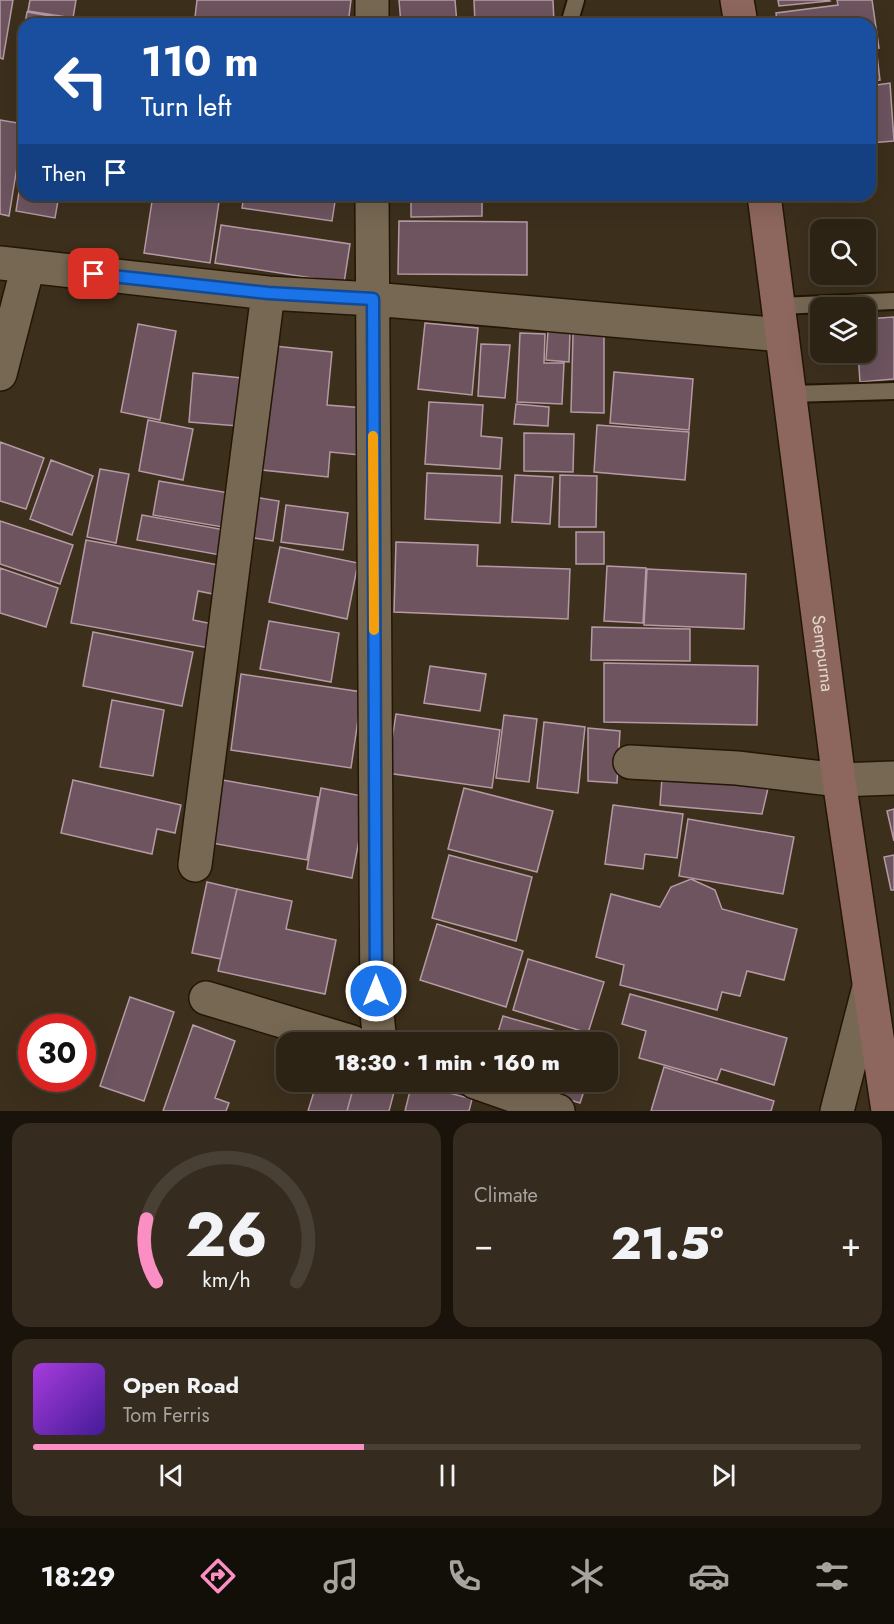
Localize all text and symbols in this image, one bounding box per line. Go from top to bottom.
text: 110 m [141,31,259,92]
icon: left [42,42,120,120]
text: Turn left [141,87,231,126]
icon: arrive [99,156,132,189]
text: Then [42,157,87,189]
map controls [810,219,876,363]
button: search [810,219,876,285]
pin [68,248,119,299]
icon: arrive [77,257,110,290]
button: layers [810,297,876,363]
street label: Sempurna [805,613,841,693]
position arrow [344,959,408,1023]
speed limit sign: 30 [18,1014,96,1092]
text: 18:30 · 1 min · 160 m [334,1046,560,1078]
text: Climate [474,1181,538,1210]
text: 26 [185,1189,268,1279]
text: 21.5° [611,1211,724,1276]
text: − [474,1221,493,1268]
text: + [841,1221,861,1268]
text: km/h [202,1264,251,1295]
text: Open Road [123,1369,239,1401]
text: Tom Ferris [123,1401,210,1430]
icon: previous [155,1459,188,1492]
icon: pause [431,1459,464,1492]
icon: next [707,1459,740,1492]
icon: directions [197,1555,239,1597]
icon: music [320,1555,362,1597]
icon: phone [443,1555,485,1597]
icon: climate [566,1555,608,1597]
icon: car [688,1555,730,1597]
icon: filters [811,1555,853,1597]
text: 18:29 [40,1557,116,1596]

